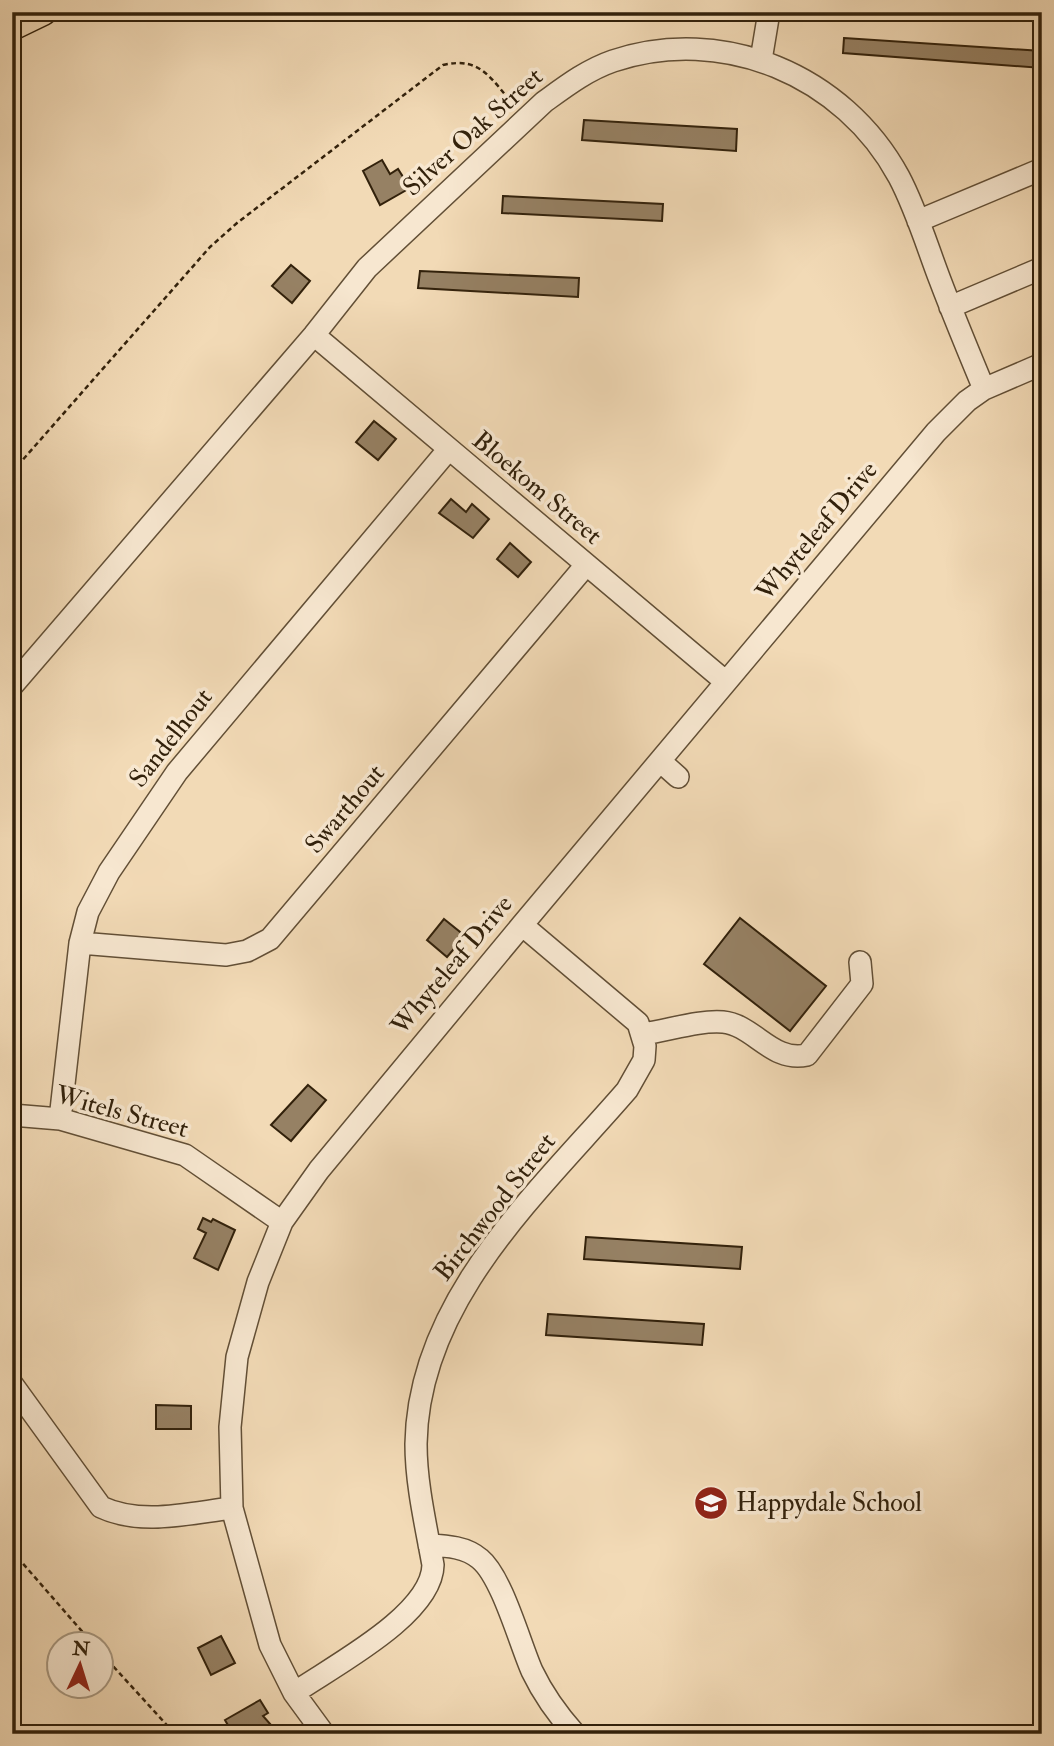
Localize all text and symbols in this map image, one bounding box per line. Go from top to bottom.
street label: Silver Oak Street [396,61,550,203]
street label: Bloekom Street [466,424,608,552]
street label: Whyteleaf Drive [749,455,885,608]
street label: Sandelhout [122,682,220,794]
street label: Swarthout [298,758,392,860]
street label: Whyteleaf Drive [384,889,520,1042]
street label: Witels Street [51,1079,192,1145]
street label: Birchwood Street [427,1127,563,1287]
school or university icon: Happydale School [692,1484,730,1522]
place label: Happydale School [736,1487,922,1520]
north arrow [46,1630,116,1700]
text: N [71,1636,91,1662]

